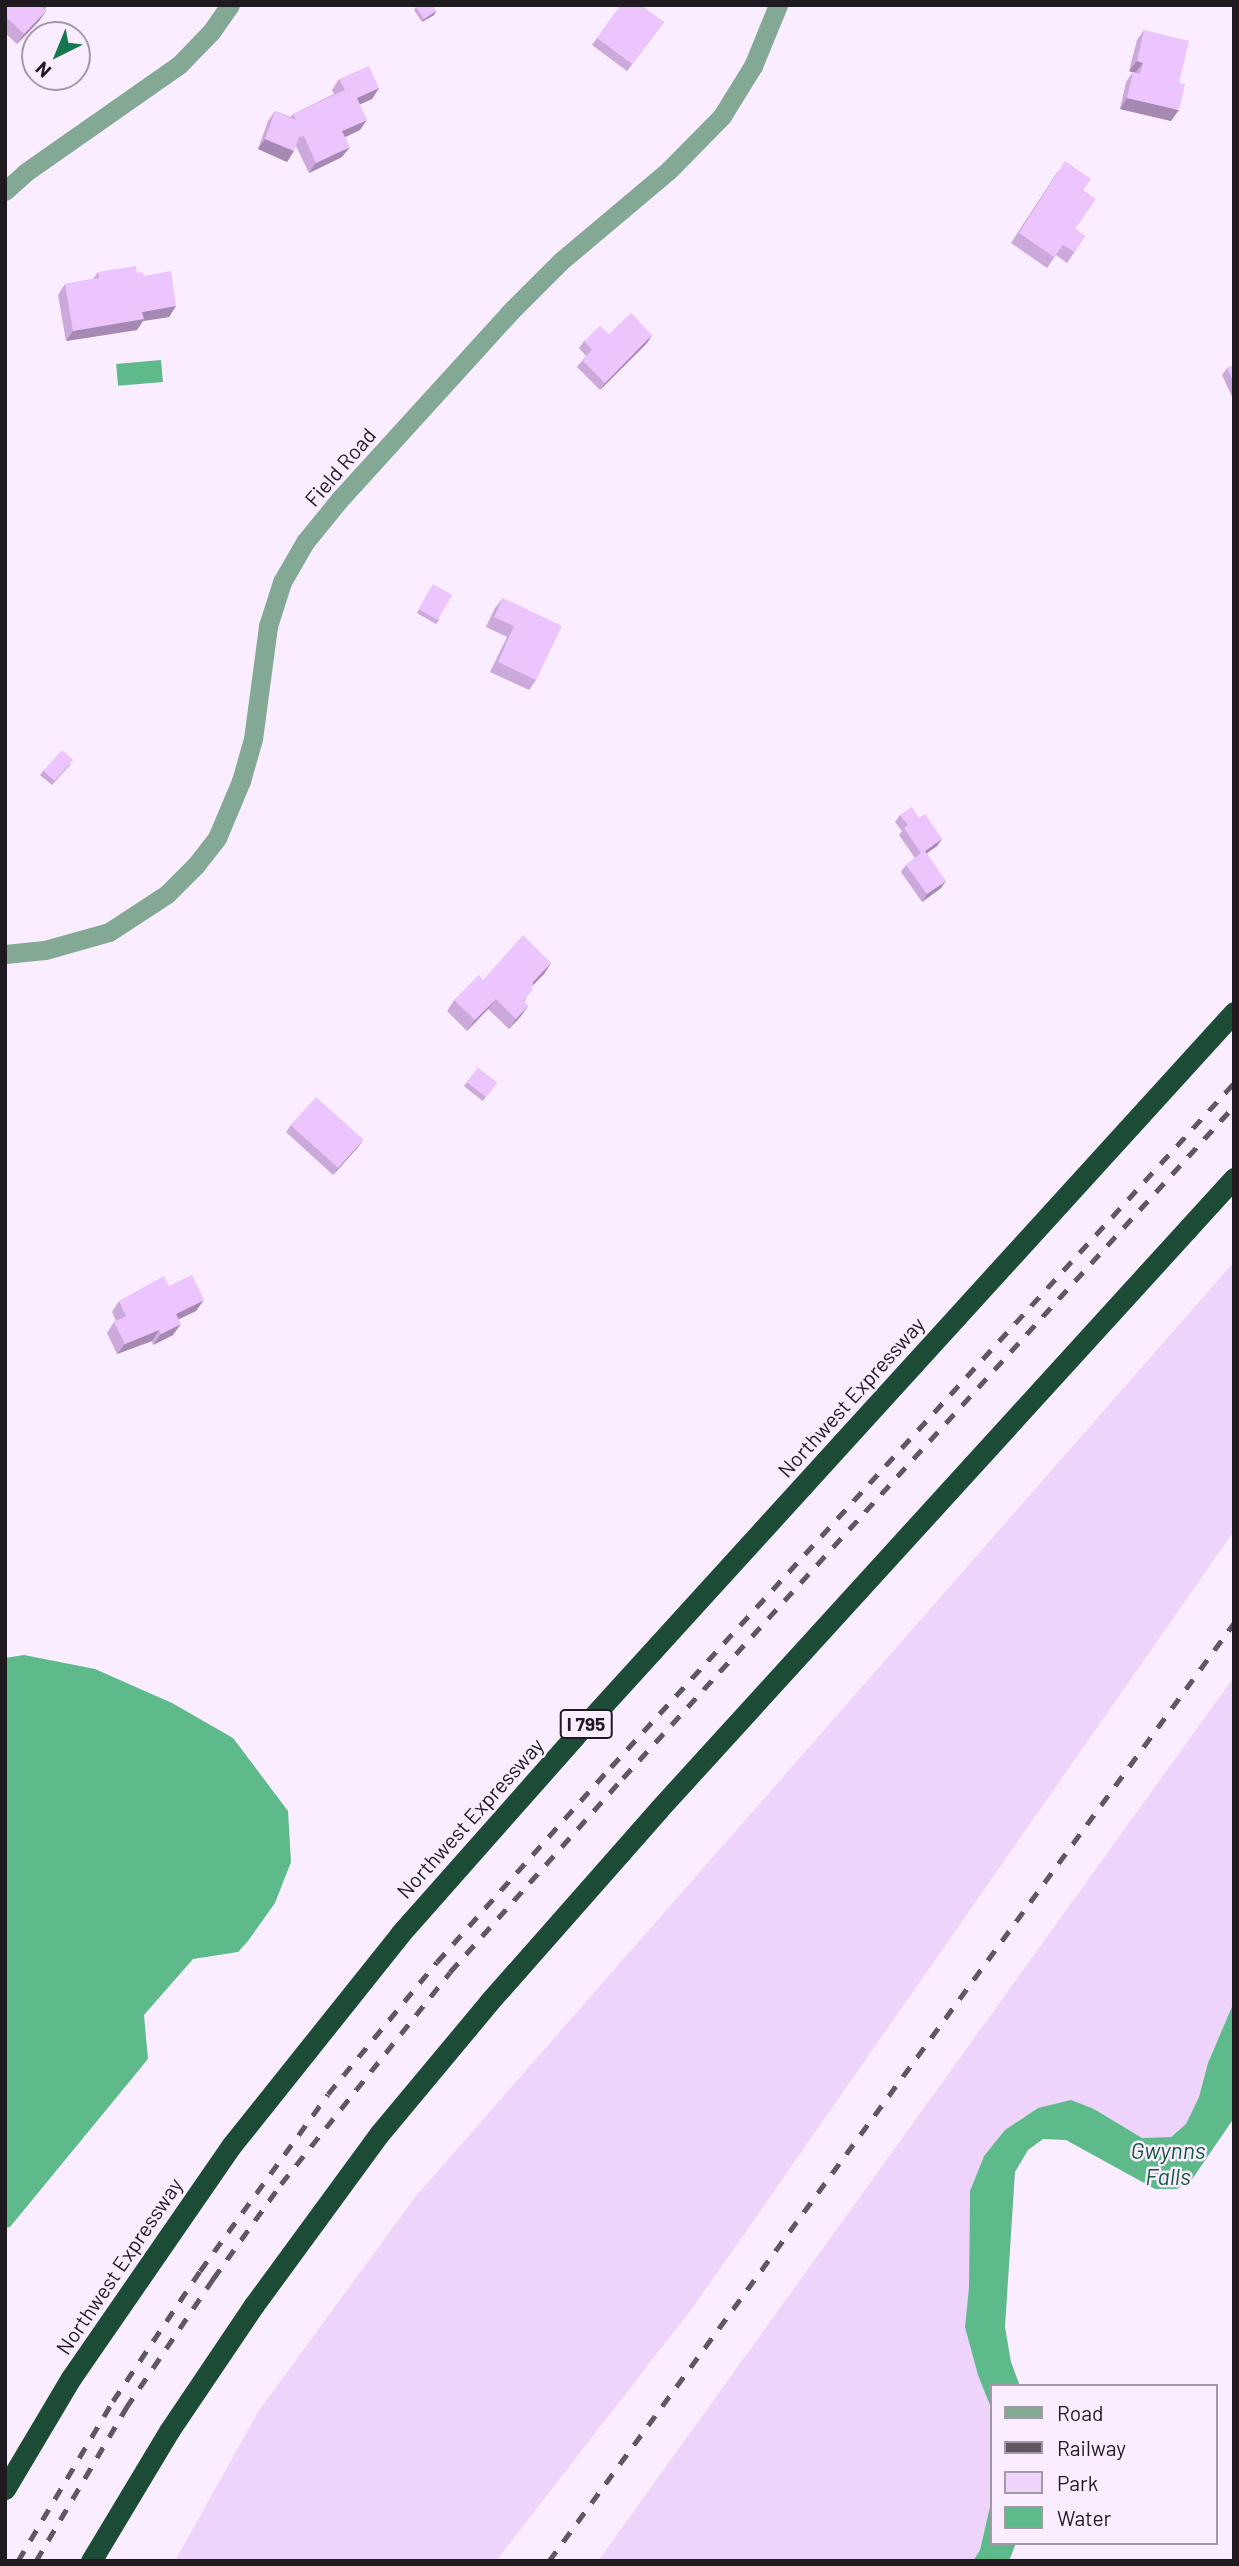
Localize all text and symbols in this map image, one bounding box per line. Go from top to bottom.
north arrow [21,21,91,91]
text: N [30,58,55,83]
street label: Field Road [299,423,381,511]
street label: Northwest Expressway [772,1312,930,1482]
road number: I 795 [558,1708,614,1740]
street label: Northwest Expressway [391,1733,549,1903]
water label: Gwynns Falls [1131,2136,1205,2190]
street label: Northwest Expressway [51,2173,187,2359]
legend [990,2384,1218,2545]
text: Road [1057,2400,1103,2425]
text: Railway [1057,2435,1126,2460]
text: Park [1057,2470,1098,2495]
text: Water [1057,2505,1111,2530]

